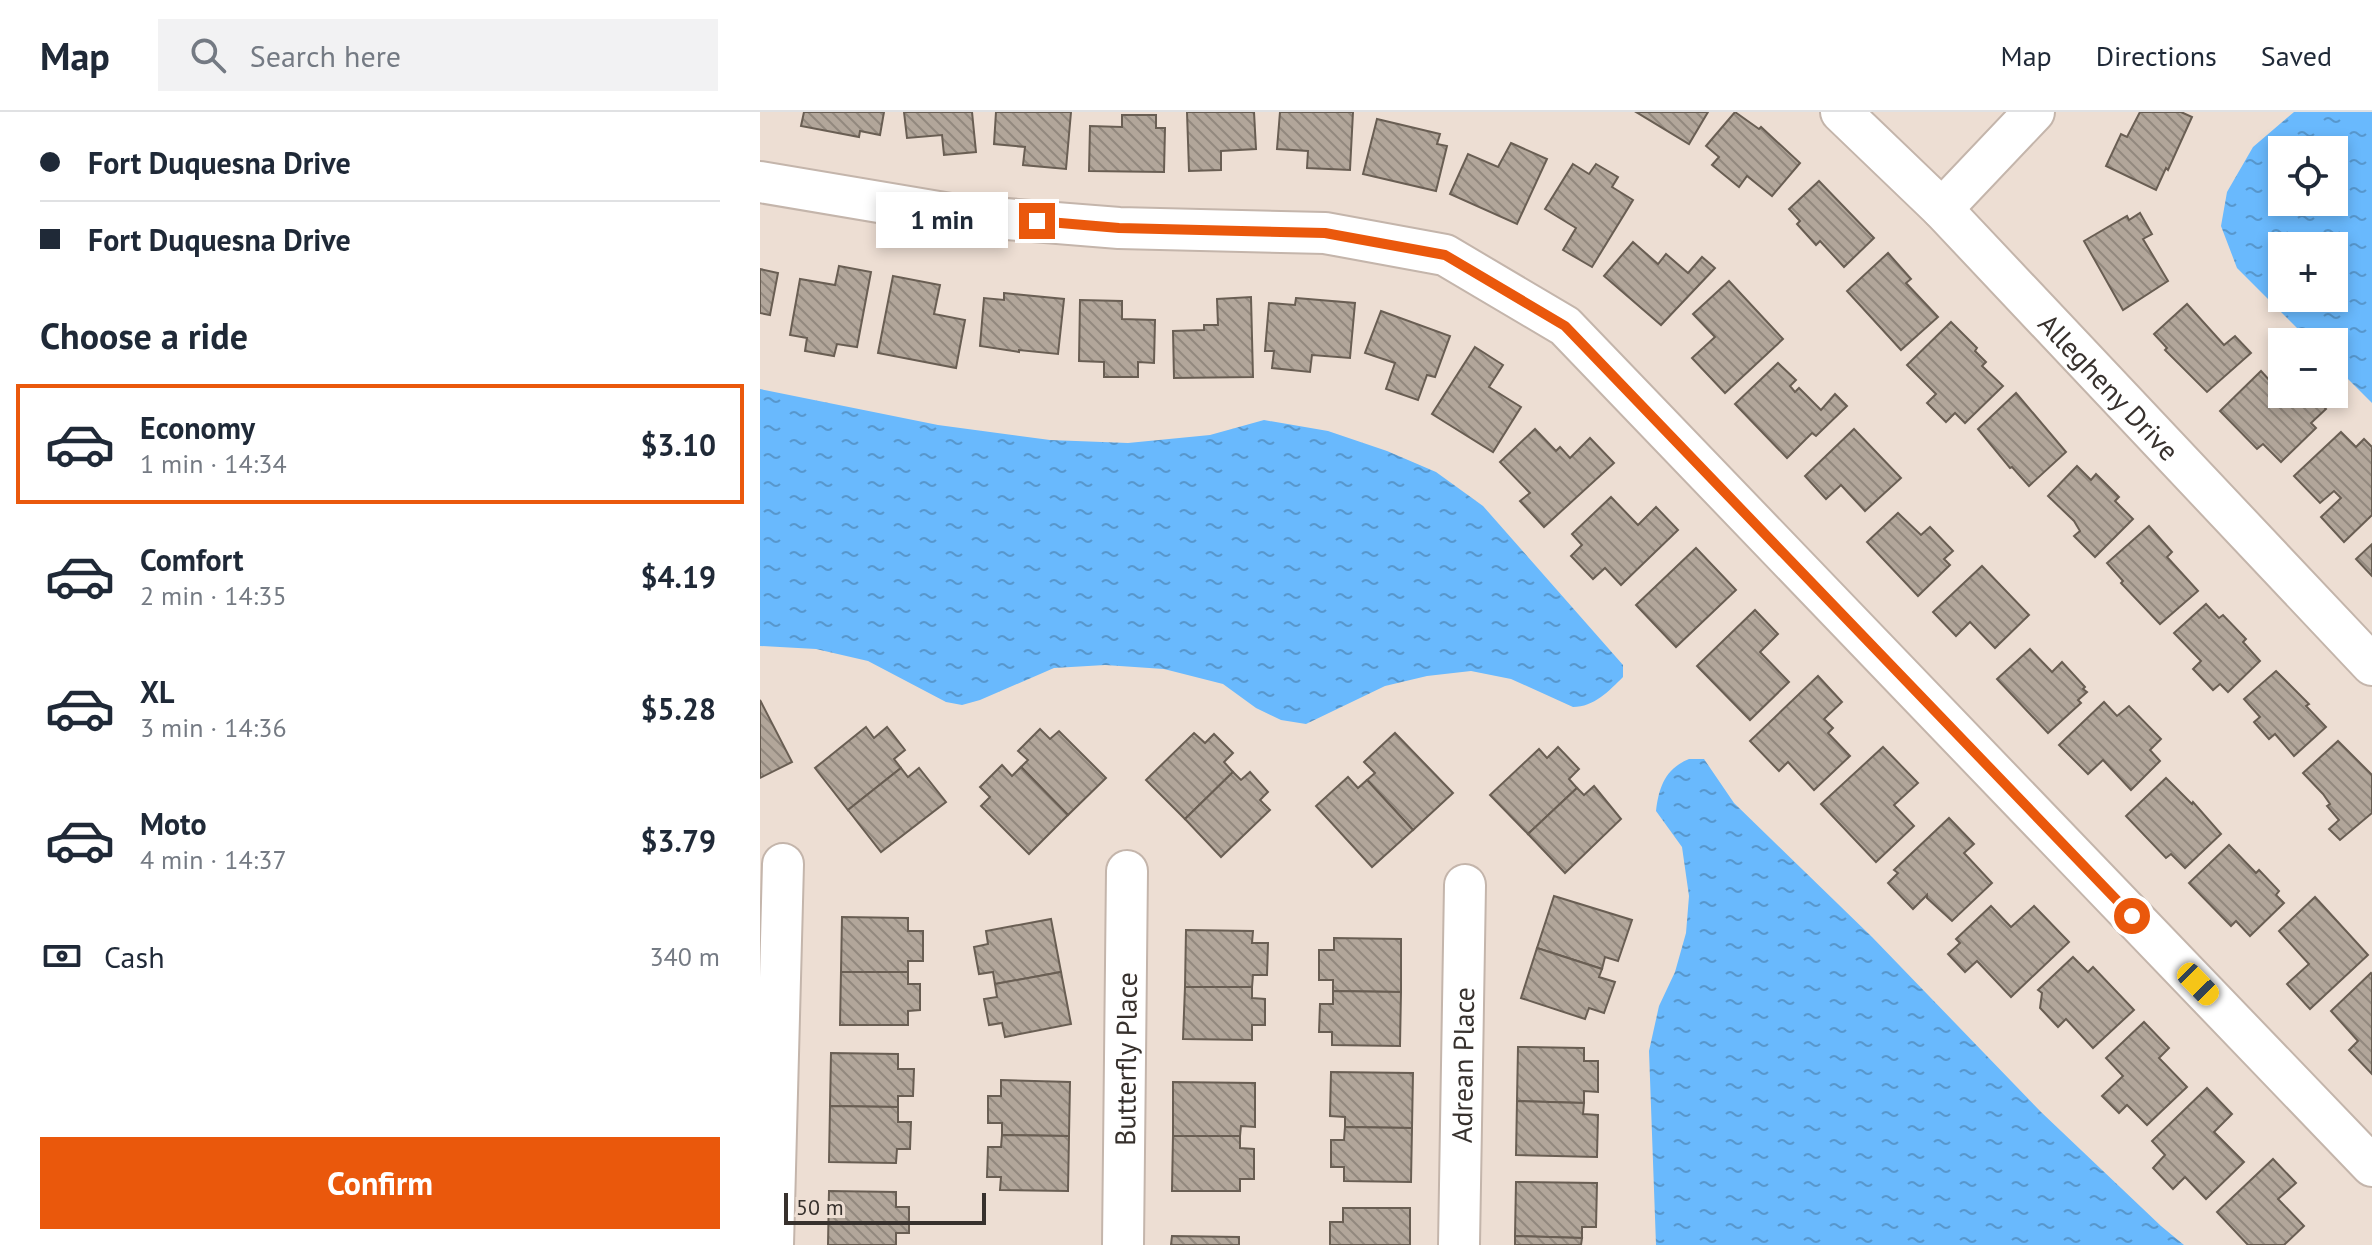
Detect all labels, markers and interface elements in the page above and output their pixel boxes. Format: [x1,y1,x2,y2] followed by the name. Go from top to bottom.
[158,19,718,91] search box
[40,31,110,80] text: Map
[186,33,230,77] icon: search
[250,36,401,75] text: Search here
[2001,37,2052,74] text: Map
[2096,37,2217,74] text: Directions
[2261,37,2332,74] text: Saved
[2268,136,2348,408] map controls
[2268,136,2348,216] button: locate
[88,143,351,182] text: Fort Duquesna Drive
[877,193,1009,249] callout: 1 min
[910,203,974,236] text: 1 min
[1019,203,1055,239] route end
[88,220,351,259] text: Fort Duquesna Drive
[2268,232,2348,312] button: +
[2031,305,2188,468] street label: Allegheny Drive
[40,312,248,359] text: Choose a ride
[2268,328,2348,408] button: −
[44,408,116,480] icon: car
[140,408,255,447] text: Economy
[641,425,716,464] text: $3.10
[140,447,287,480] text: 1 min · 14:34
[44,540,116,612] icon: car
[140,540,243,579] text: Comfort
[641,557,716,596] text: $4.19
[140,579,287,612] text: 2 min · 14:35
[44,672,116,744] icon: car
[140,672,174,711] text: XL
[641,689,716,728] text: $5.28
[140,711,287,744] text: 3 min · 14:36
[44,804,116,876] icon: car
[140,804,207,843] text: Moto
[641,821,716,860] text: $3.79
[140,843,287,876] text: 4 min · 14:37
[2114,898,2150,934] route start
[40,934,84,978] icon: cash
[104,937,165,976] text: Cash
[649,940,720,973] text: 340 m
[2173,958,2223,1010] car
[1106,972,1144,1146] street label: Butterfly Place
[1442,987,1482,1143] street label: Adrean Place
[40,1137,720,1229] button: Confirm
[784,1189,986,1225] scale bar
[796,1193,844,1221] text: 50 m

